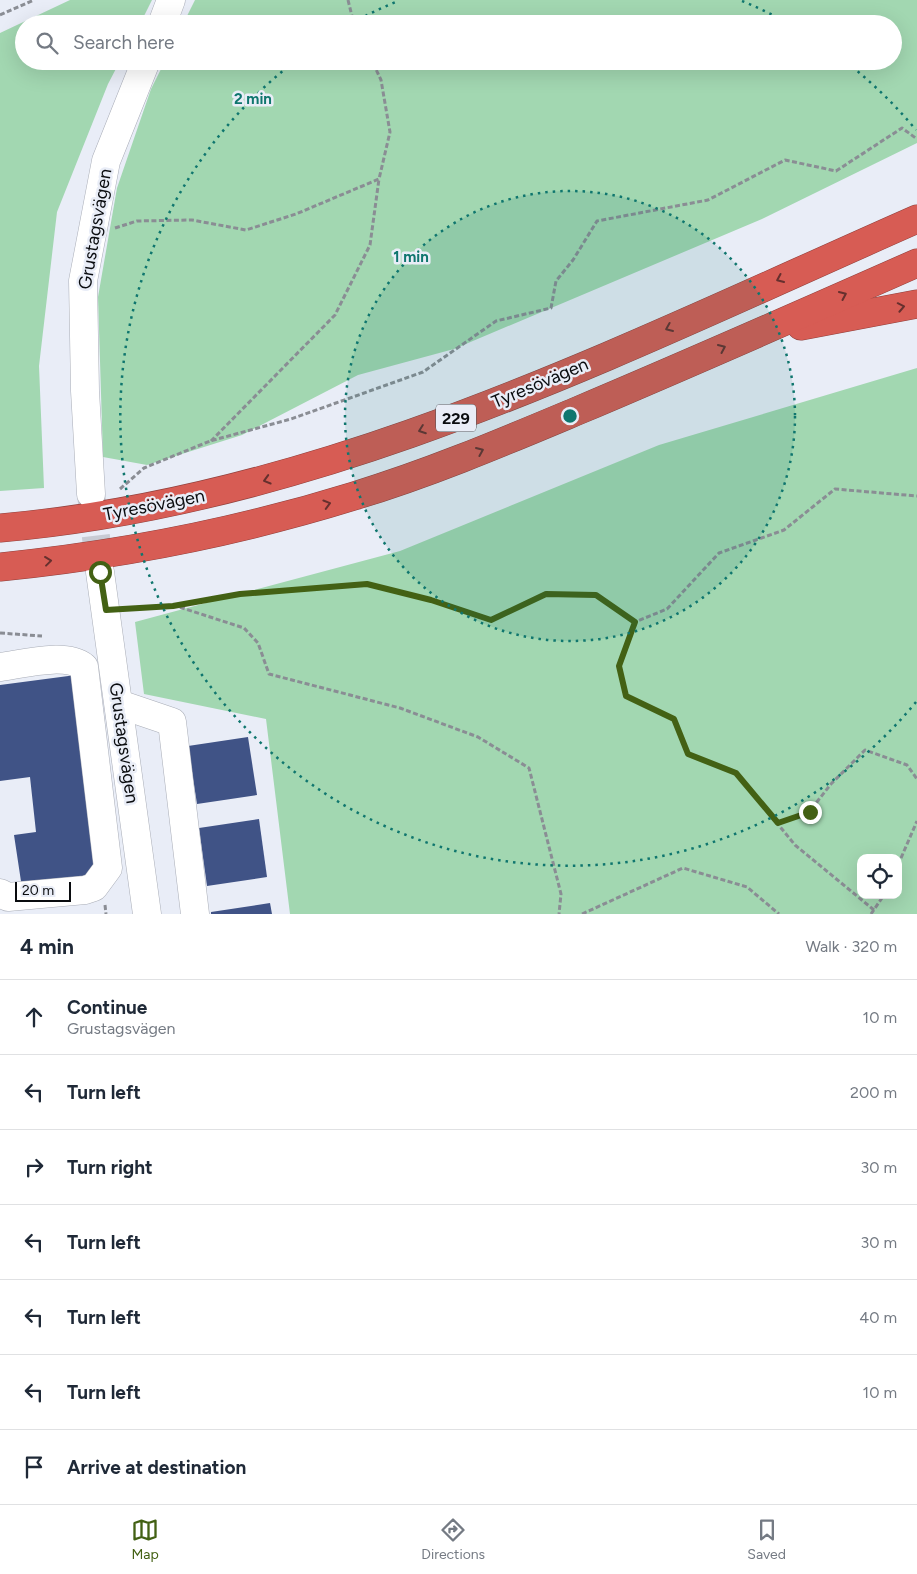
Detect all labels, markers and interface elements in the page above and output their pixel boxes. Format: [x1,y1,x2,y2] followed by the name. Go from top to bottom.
[15,15,902,70] search box
[33,29,61,57] icon: search
[73,31,175,54] text: Search here
[234,90,272,108] text: 2 min
[74,167,116,291] street label: Grustagsvägen
[393,248,429,266] text: 1 min
[776,273,785,284] one-way arrow
[838,291,847,302] one-way arrow
[897,302,906,312] one-way arrow
[665,321,674,332] one-way arrow
[717,344,726,355] one-way arrow
[488,353,592,413] street label: Tyresövägen
[436,404,476,432] road number: 229
[561,407,579,425] centre of rings
[418,424,427,434] one-way arrow
[476,447,484,457] one-way arrow
[263,474,272,485] one-way arrow
[102,484,206,526] street label: Tyresövägen
[322,499,331,510] one-way arrow
[44,557,53,567] one-way arrow
[89,561,112,584] route start
[105,681,143,805] street label: Grustagsvägen
[799,801,822,824] route end
[857,854,902,899] map controls
[857,854,902,899] button: locate
[15,879,71,902] scale bar
[22,882,54,899] text: 20 m
[20,934,74,959] text: 4 min
[805,937,897,956] text: Walk · 320 m
[67,996,147,1019] text: Continue
[20,1003,48,1031] icon: ahead
[863,1008,897,1027] text: 10 m
[67,1019,176,1038] text: Grustagsvägen
[20,1078,48,1106] icon: left
[67,1081,141,1104] text: Turn left
[850,1083,897,1102] text: 200 m
[20,1153,48,1181] icon: right
[67,1156,153,1179] text: Turn right
[860,1158,897,1177] text: 30 m
[20,1228,48,1256] icon: left
[67,1231,141,1254] text: Turn left
[860,1233,897,1252] text: 30 m
[20,1303,48,1331] icon: left
[67,1306,141,1329] text: Turn left
[859,1308,897,1327] text: 40 m
[20,1378,48,1406] icon: left
[67,1381,141,1404] text: Turn left
[863,1383,897,1402] text: 10 m
[20,1453,48,1481] icon: arrive
[67,1456,246,1479] text: Arrive at destination
[131,1516,159,1563] tab: Map
[421,1516,485,1563] tab: Directions
[747,1516,786,1563] tab: Saved

